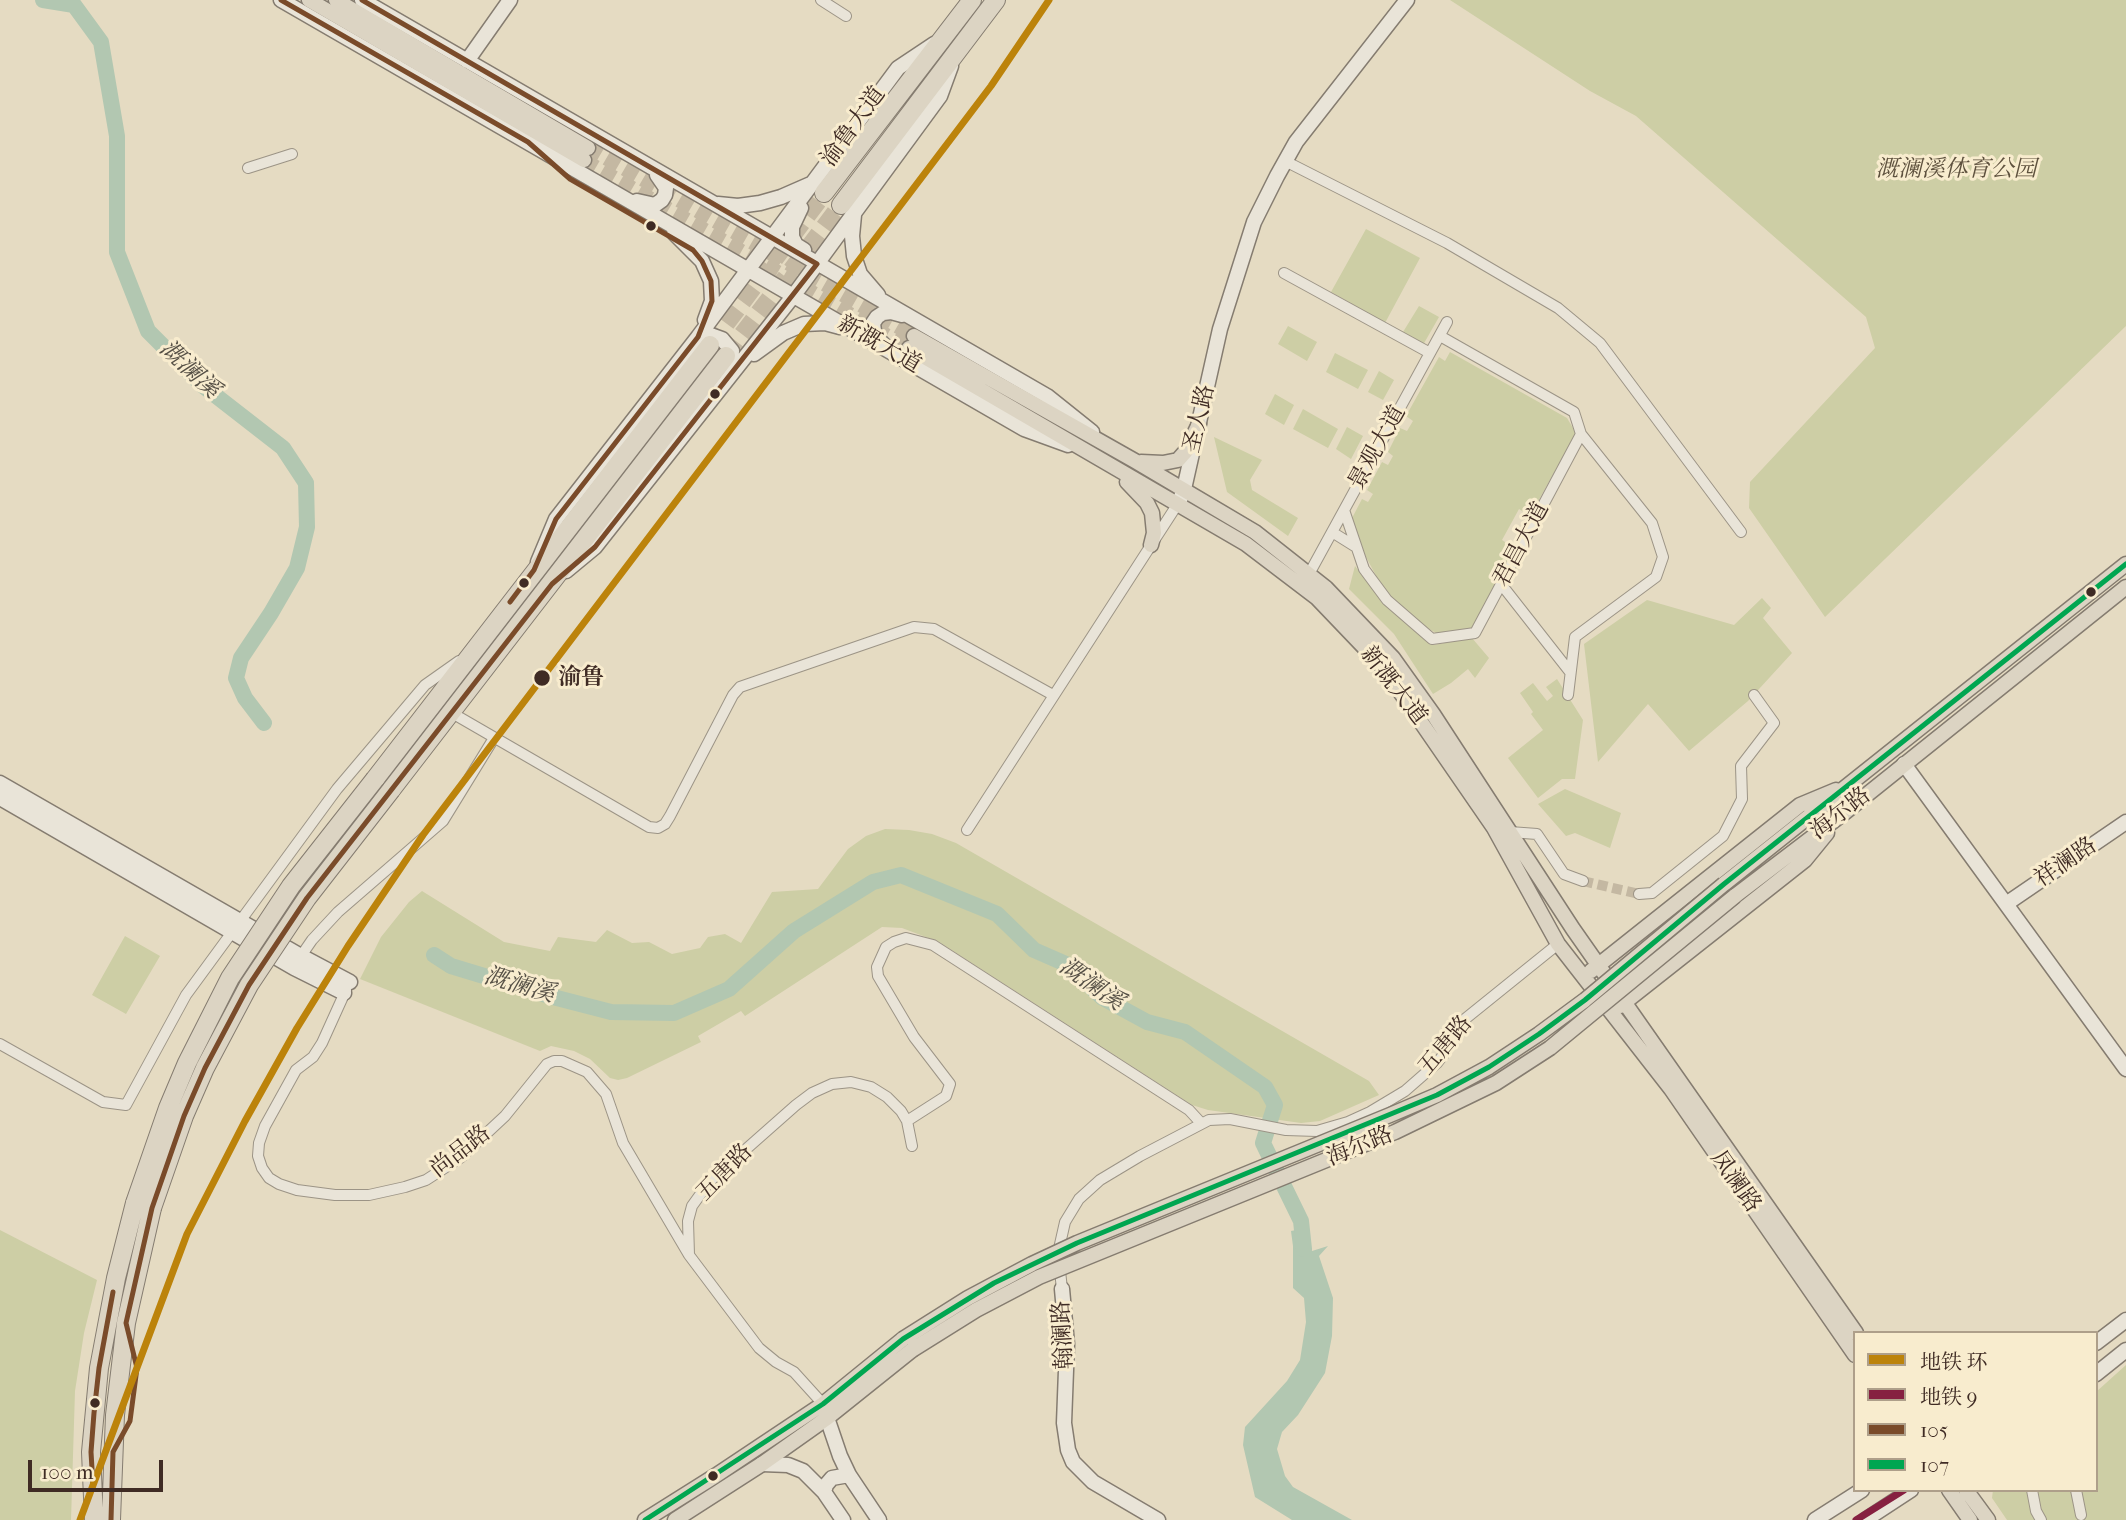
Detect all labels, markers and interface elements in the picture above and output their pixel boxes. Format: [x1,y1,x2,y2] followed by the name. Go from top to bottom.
[816,82,892,172] street label: 渝鲁大道
[1876,156,2036,184] park label: 溉澜溪体育公园
[644,219,658,233] unlabelled marker
[832,310,926,380] street label: 新溉大道
[153,335,225,405] water label: 溉澜溪
[1179,382,1221,456] street label: 圣人路
[708,387,722,401] unlabelled marker
[1344,401,1412,495] street label: 景观大道
[1488,498,1556,592] street label: 君昌大道
[517,576,531,590] unlabelled marker
[2084,585,2098,599] unlabelled marker
[1354,641,1432,731] street label: 新溉大道
[558,664,604,692] place label: 渝鲁
[532,668,552,688] marker: 渝鲁
[1805,782,1877,846] street label: 海尔路
[2030,832,2102,894] street label: 祥澜路
[1053,953,1129,1017] water label: 溉澜溪
[480,962,558,1010] water label: 溉澜溪
[1413,1011,1479,1081] street label: 五唐路
[425,1120,497,1184] street label: 尚品路
[1323,1121,1397,1173] street label: 海尔路
[691,1139,759,1207] street label: 五唐路
[1704,1146,1766,1218] street label: 凤澜路
[1048,1300,1080,1370] street label: 翰澜路
[1853,1331,2098,1492] legend
[1920,1350,1988,1374] text: 地铁 环
[1920,1385,1978,1409] text: 地铁 9
[88,1396,102,1410] unlabelled marker
[1920,1418,1948,1442] text: 105
[32,1446,166,1490] scale bar
[1920,1453,1949,1477] text: 107
[41,1460,94,1484] text: 100 m
[706,1469,720,1483] unlabelled marker

